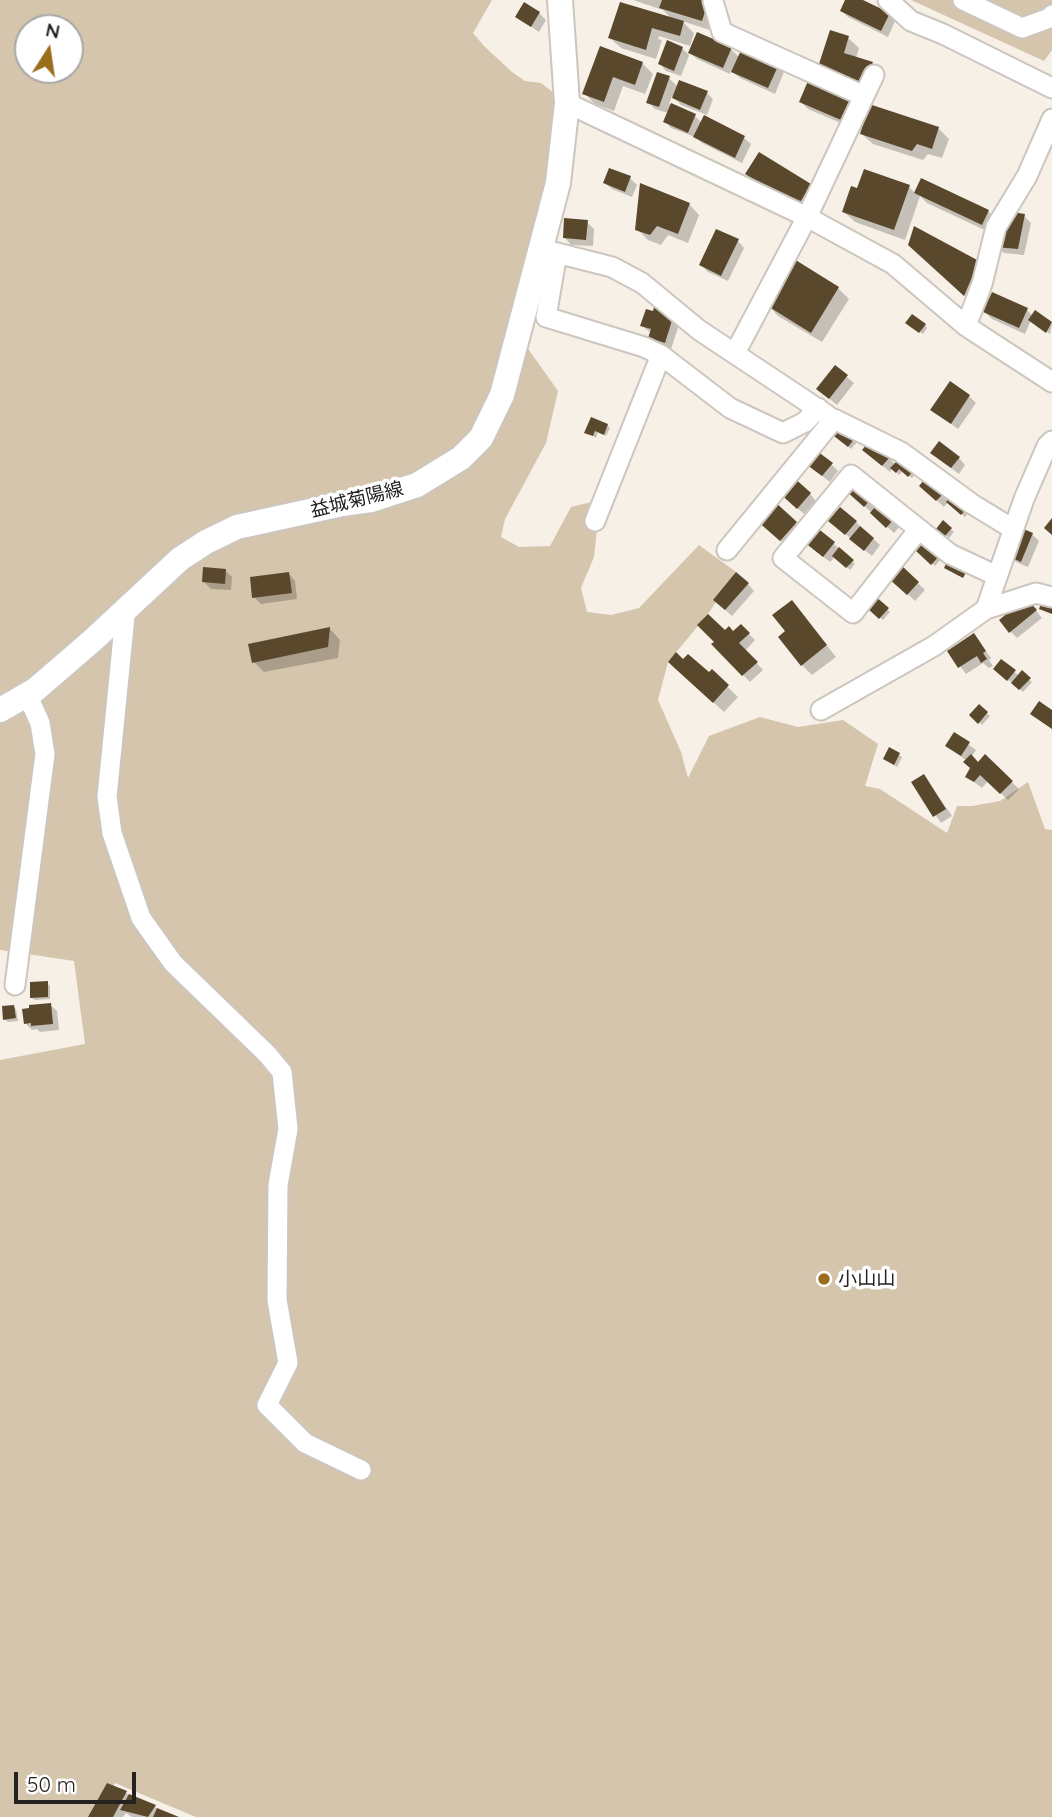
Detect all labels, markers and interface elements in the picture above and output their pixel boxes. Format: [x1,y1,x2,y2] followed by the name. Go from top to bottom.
[14,14,84,84] north arrow
[44,17,62,44] text: N
[308,477,406,523] street label: 益城菊陽線
[838,1268,895,1290] place label: 小山山
[816,1271,832,1287] marker: 小山山
[18,1758,140,1802] scale bar
[27,1771,76,1797] text: 50 m

